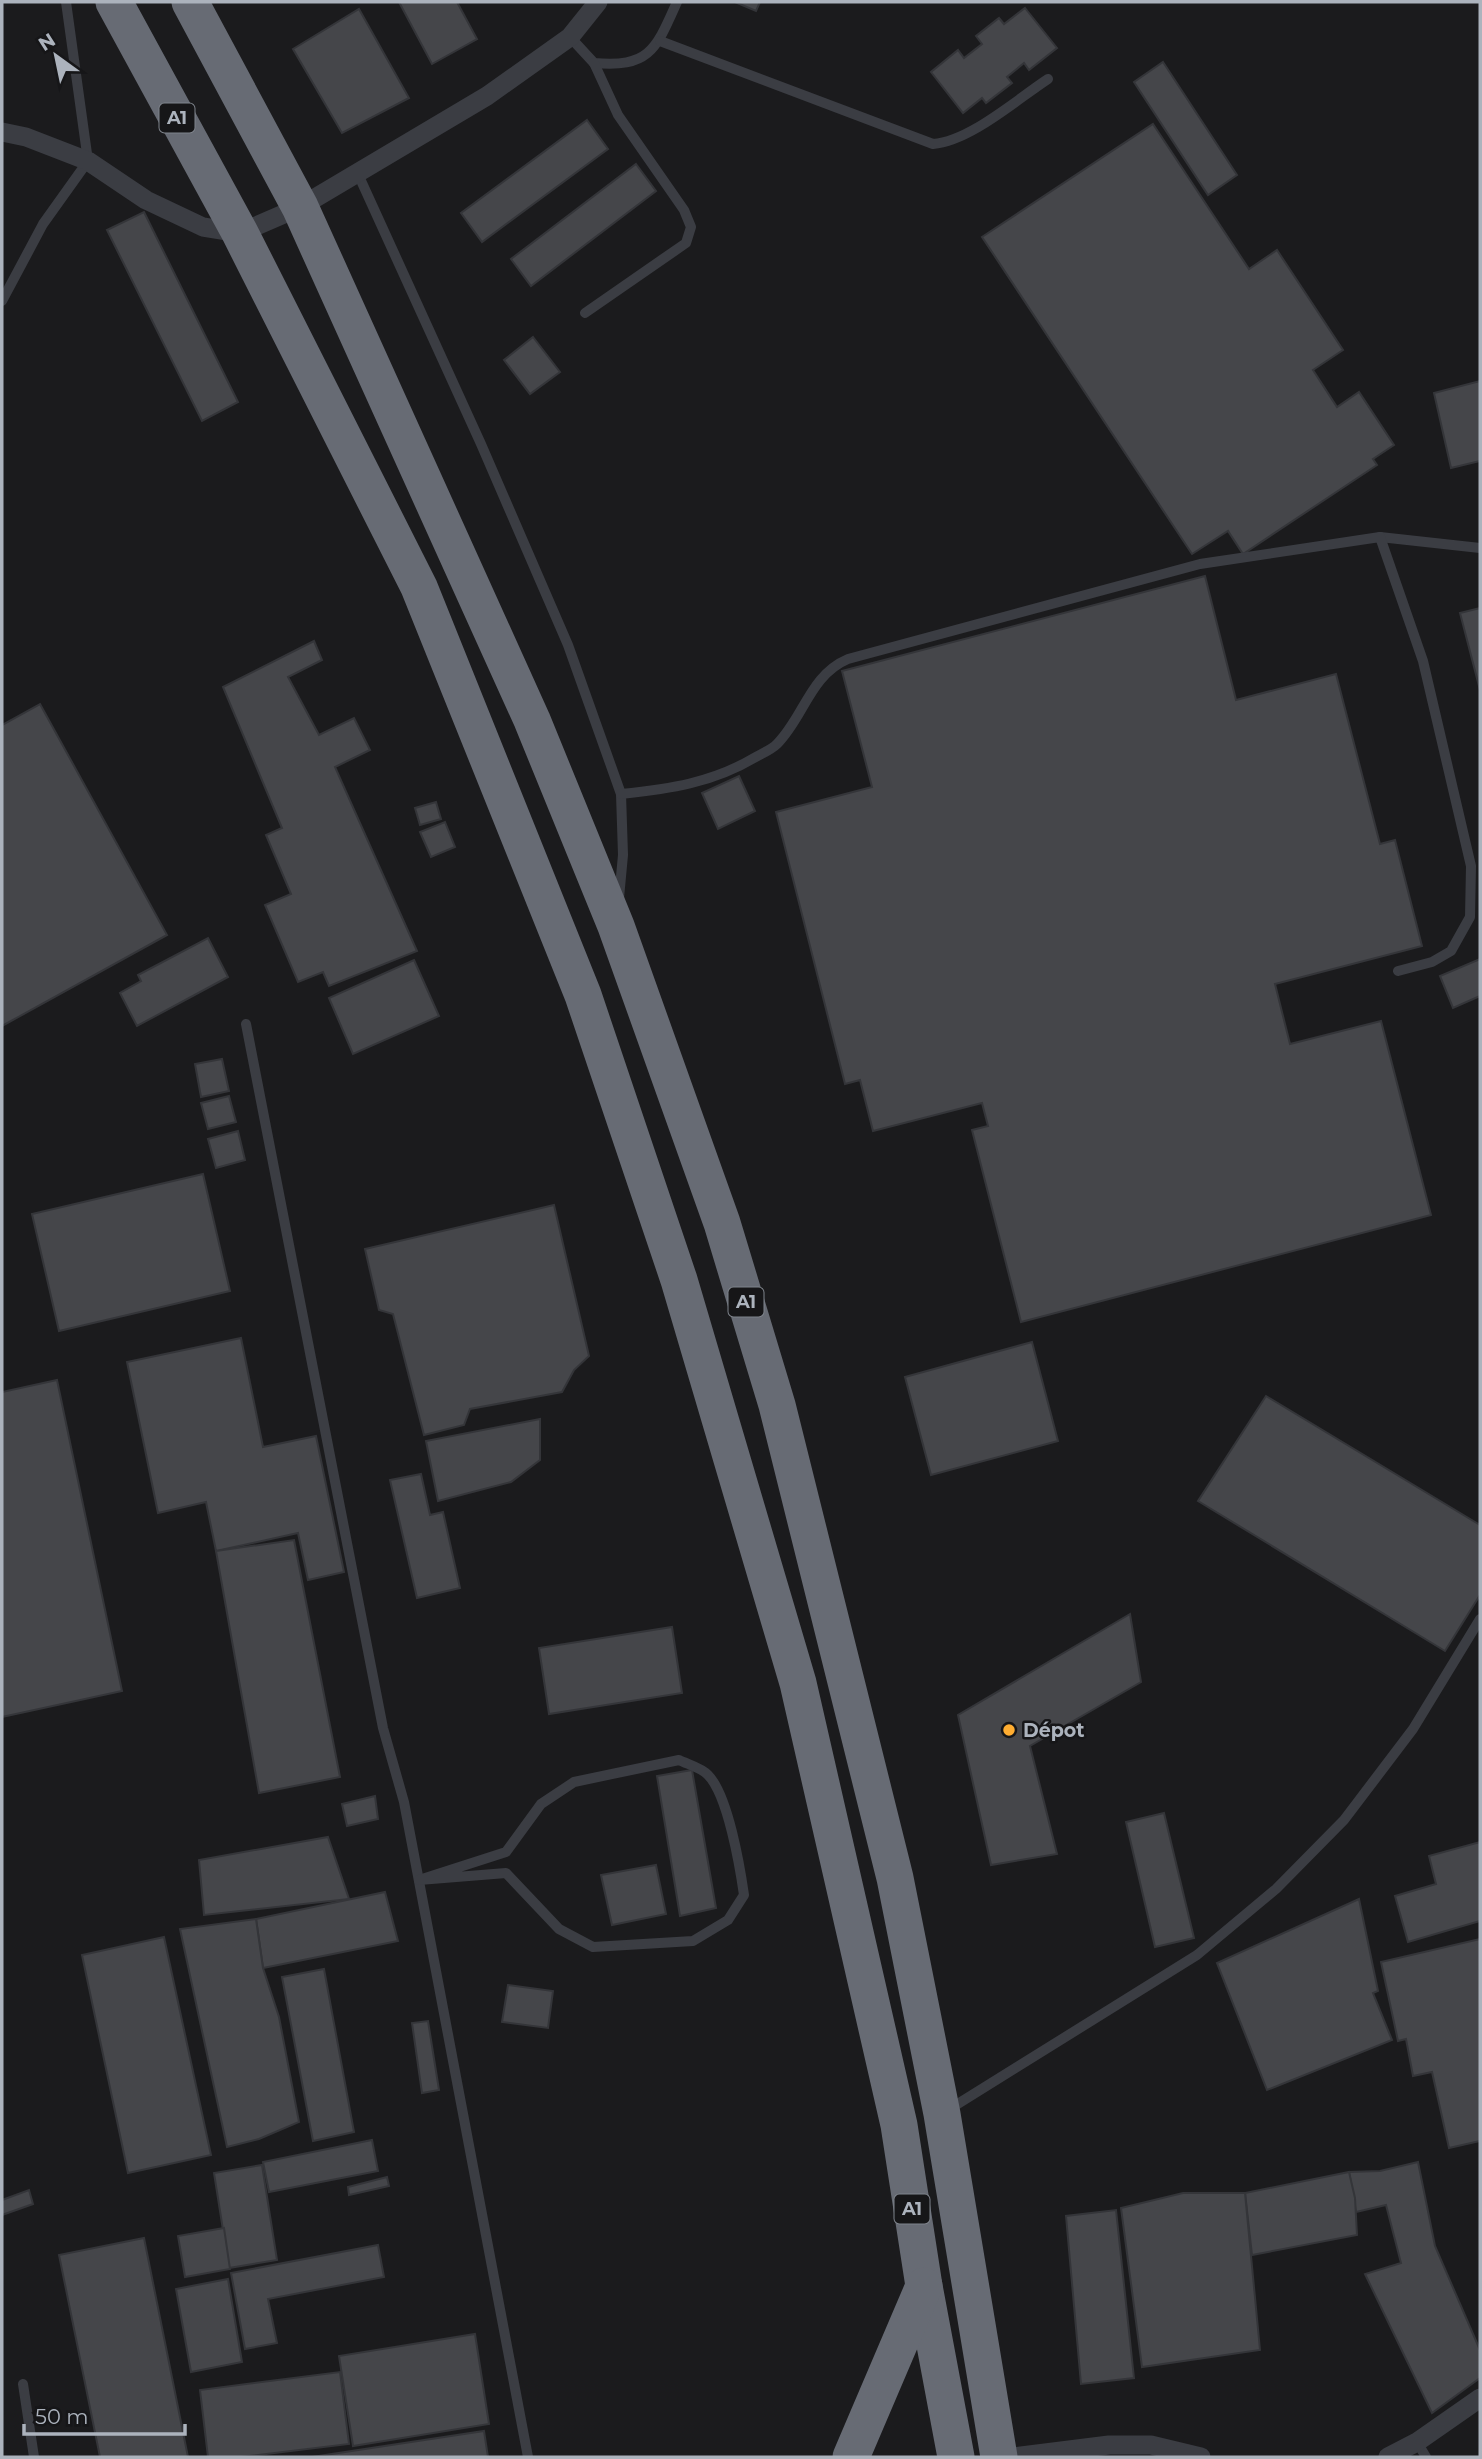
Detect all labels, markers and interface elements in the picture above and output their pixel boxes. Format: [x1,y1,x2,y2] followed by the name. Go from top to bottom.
[21,21,91,91] north arrow
[34,28,60,56] text: N
[160,104,194,132] road number: A1
[728,1288,764,1316] road number: A1
[1023,1719,1085,1742] place label: Dépot
[1001,1722,1017,1738] marker: Dépot
[894,2194,930,2224] road number: A1
[24,2392,186,2436] scale bar
[35,2404,89,2429] text: 50 m

